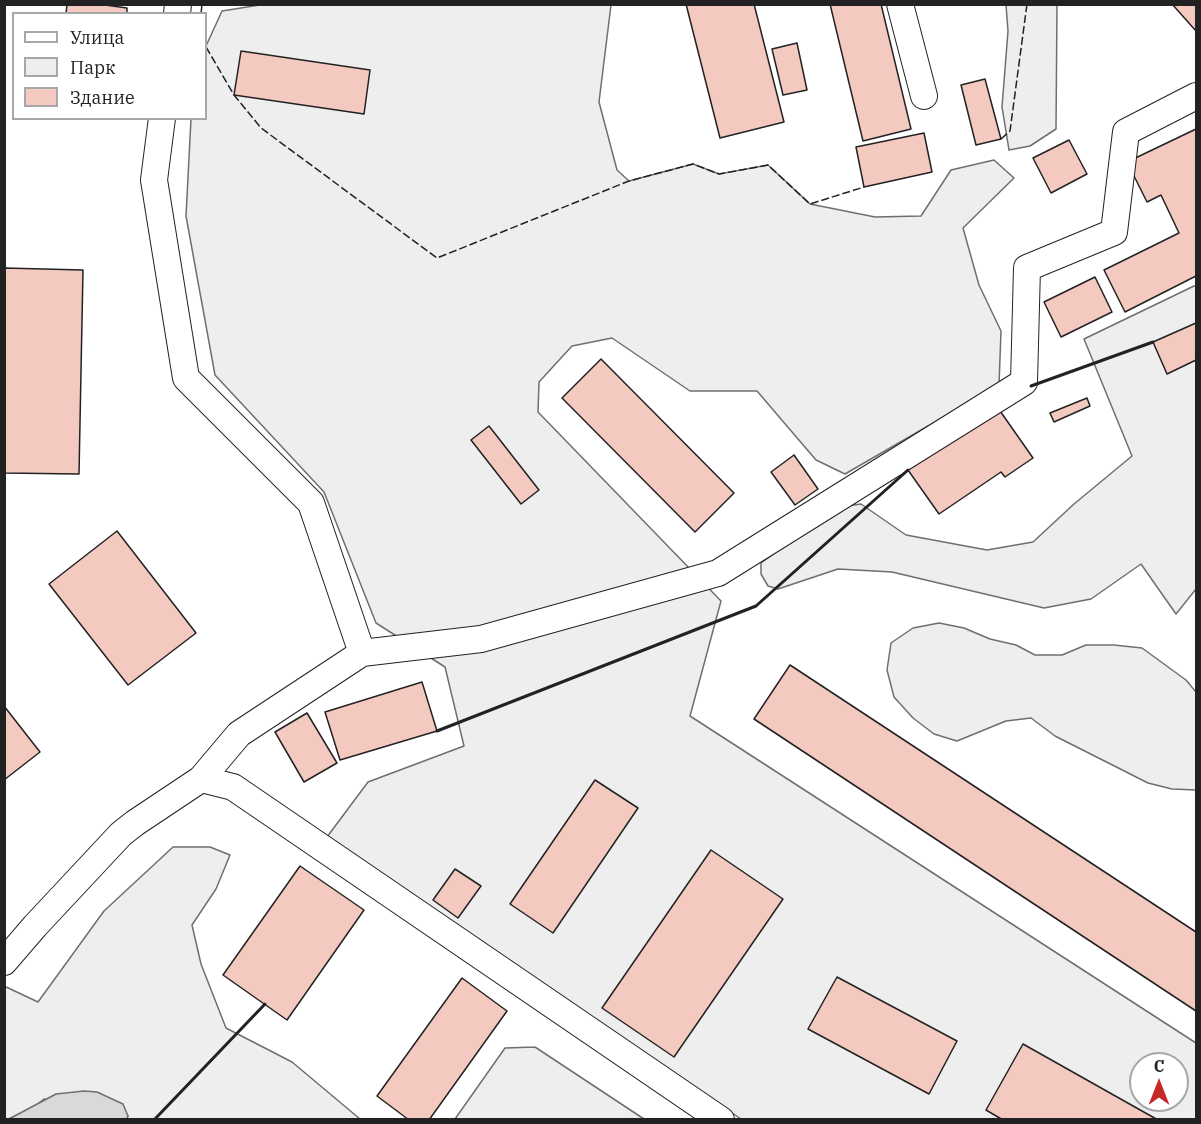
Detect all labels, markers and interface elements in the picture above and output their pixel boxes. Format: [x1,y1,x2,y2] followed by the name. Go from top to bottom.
[12,12,207,120] legend
[70,26,124,49] text: Улица
[70,56,116,79] text: Парк
[70,86,135,109] text: Здание
[1129,1052,1189,1112] north arrow
[1154,1056,1164,1076] text: С

